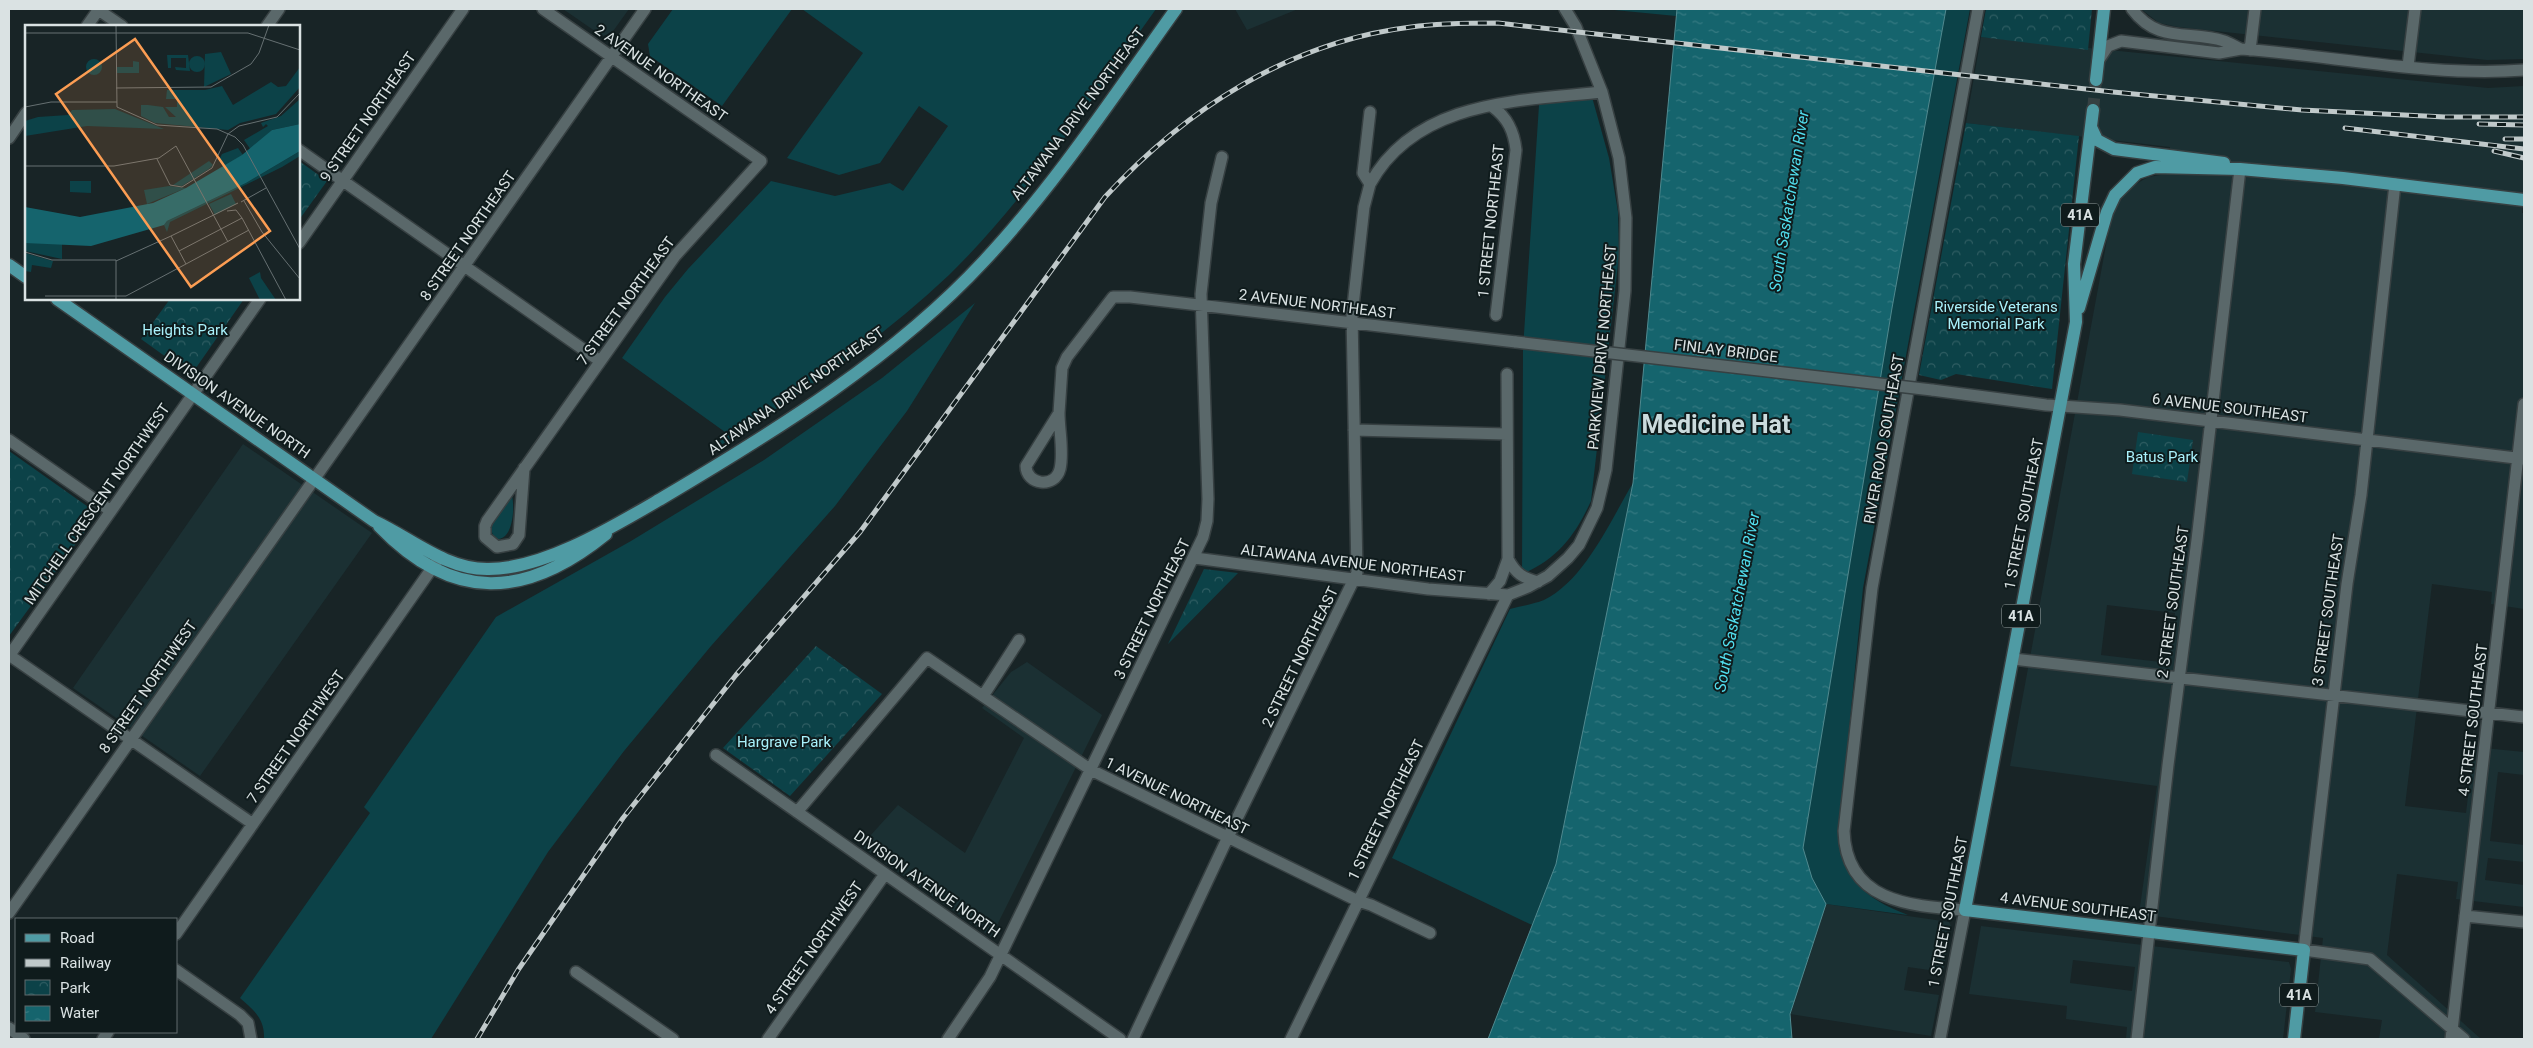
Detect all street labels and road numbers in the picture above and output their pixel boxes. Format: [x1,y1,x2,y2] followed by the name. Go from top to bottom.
[591,20,731,126] street label: 2 AVENUE NORTHEAST
[1007,24,1149,204] street label: ALTAWANA DRIVE NORTHEAST
[316,49,420,185] street label: 9 STREET NORTHEAST
[1474,143,1508,299] street label: 1 STREET NORTHEAST
[416,168,520,304] street label: 8 STREET NORTHEAST
[2061,204,2099,226] road number: 41A
[573,233,679,369] street label: 7 STREET NORTHEAST
[1584,243,1620,451] street label: PARKVIEW DRIVE NORTHEAST
[1238,285,1396,323] street label: 2 AVENUE NORTHEAST
[704,323,888,459] street label: ALTAWANA DRIVE NORTHEAST
[1673,336,1779,366] street label: FINLAY BRIDGE
[160,348,314,462] street label: DIVISION AVENUE NORTH
[1860,353,1908,525] street label: RIVER ROAD SOUTHEAST
[2151,390,2309,426] street label: 6 AVENUE SOUTHEAST
[20,400,174,608] street label: MITCHELL CRESCENT NORTHWEST
[2001,437,2047,591] street label: 1 STREET SOUTHEAST
[2153,525,2193,679] street label: 2 STREET SOUTHEAST
[2308,533,2348,687] street label: 3 STREET SOUTHEAST
[1110,536,1194,682] street label: 3 STREET NORTHEAST
[1240,540,1466,586] street label: ALTAWANA AVENUE NORTHEAST
[1258,584,1342,730] street label: 2 STREET NORTHEAST
[2002,604,2040,628] road number: 41A
[95,617,201,757] street label: 8 STREET NORTHWEST
[2455,643,2491,797] street label: 4 STREET SOUTHEAST
[243,667,349,807] street label: 7 STREET NORTHWEST
[1344,737,1428,883] street label: 1 STREET NORTHEAST
[1102,753,1252,839] street label: 1 AVENUE NORTHEAST
[850,827,1004,941] street label: DIVISION AVENUE NORTH
[1925,835,1971,989] street label: 1 STREET SOUTHEAST
[761,878,867,1018] street label: 4 STREET NORTHWEST
[1999,889,2157,925] street label: 4 AVENUE SOUTHEAST
[2280,984,2318,1006] road number: 41A

